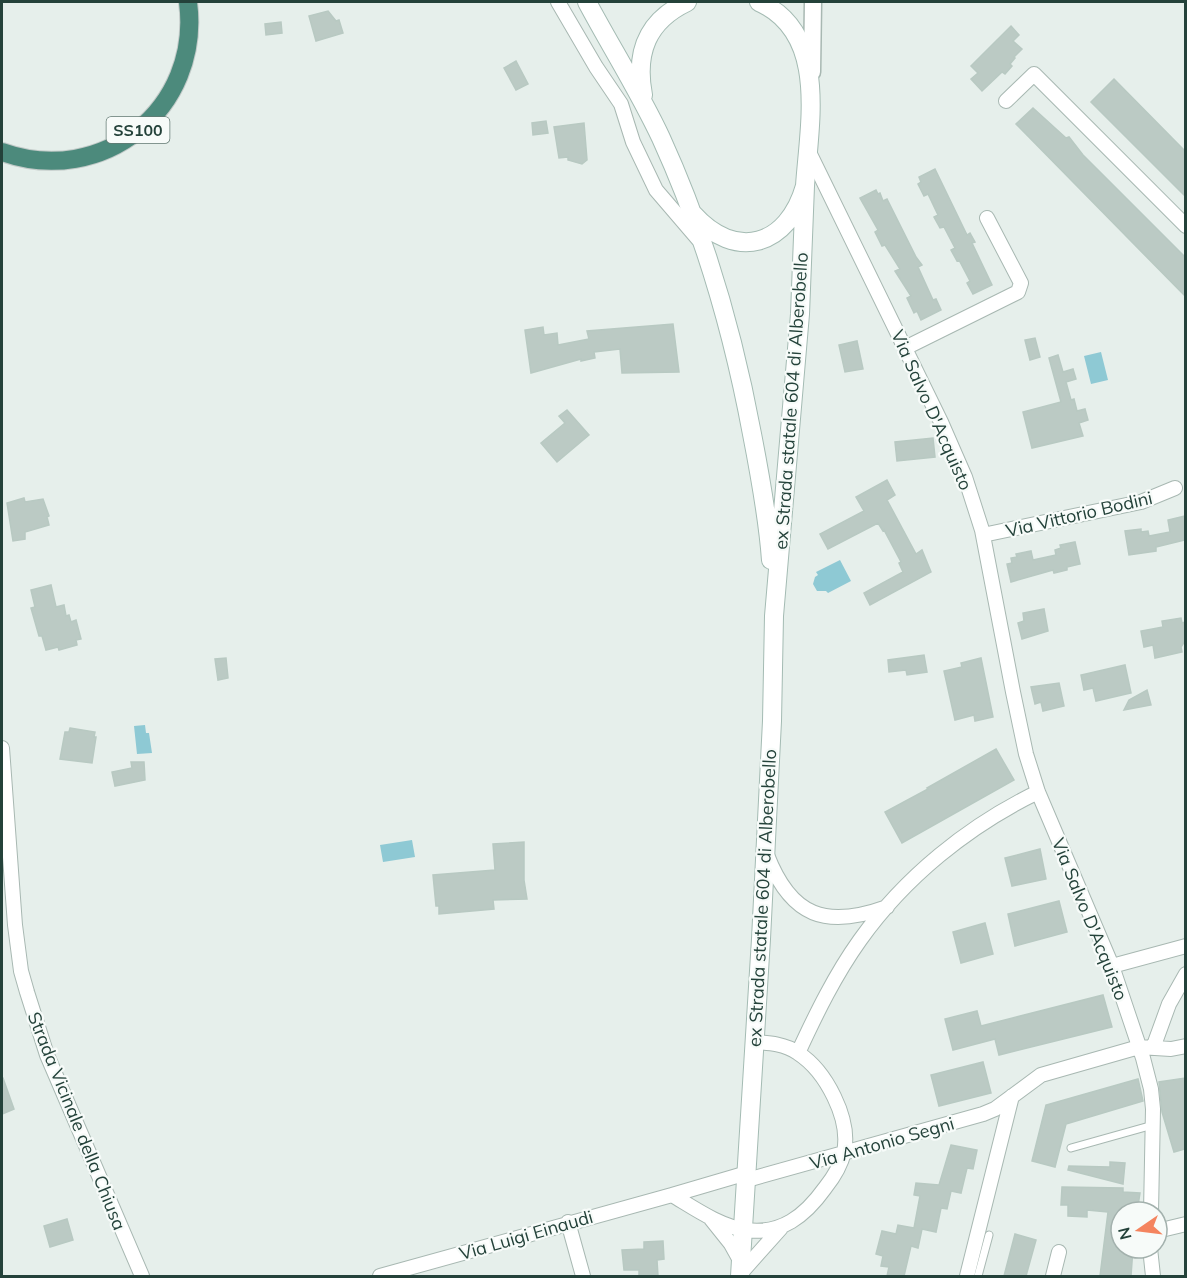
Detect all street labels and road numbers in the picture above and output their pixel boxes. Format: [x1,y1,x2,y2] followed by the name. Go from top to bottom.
[106,117,170,143] road number: SS100
[769,252,813,550] street label: ex Strada statale 604 di Alberobello
[886,326,978,494] street label: Via Salvo D'Acquisto
[1003,486,1155,542] street label: Via Vittorio Bodini
[743,749,781,1047] street label: ex Strada statale 604 di Alberobello
[1047,834,1133,1004] street label: Via Salvo D'Acquisto
[23,1009,131,1233] street label: Strada Vicinale della Chiusa
[807,1111,957,1175] street label: Via Antonio Segni
[456,1205,596,1265] street label: Via Luigi Einaudi

